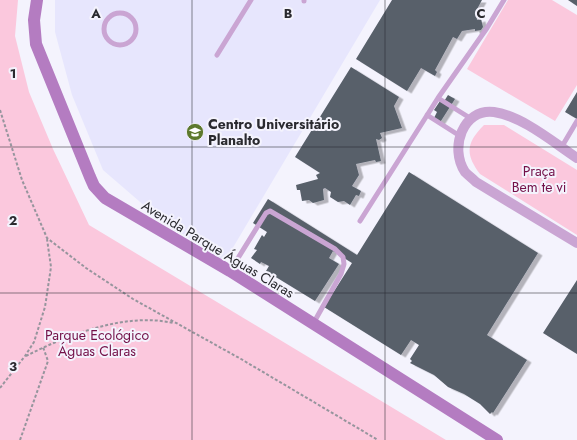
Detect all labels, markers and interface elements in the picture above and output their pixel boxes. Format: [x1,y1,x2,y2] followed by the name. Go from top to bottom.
[90,4,101,23] text: A
[284,4,293,23] text: B
[476,4,486,23] text: C
[10,64,16,83] text: 1
[208,114,339,150] place label: Centro Universitário Planalto
[185,122,205,142] school or university icon: Centro Universitário Planalto
[512,161,566,197] park label: Praça Bem te vi
[138,195,298,303] street label: Avenida Parque Águas Claras
[9,211,17,230] text: 2
[45,325,149,361] park label: Parque Ecológico Águas Claras
[9,357,17,376] text: 3

